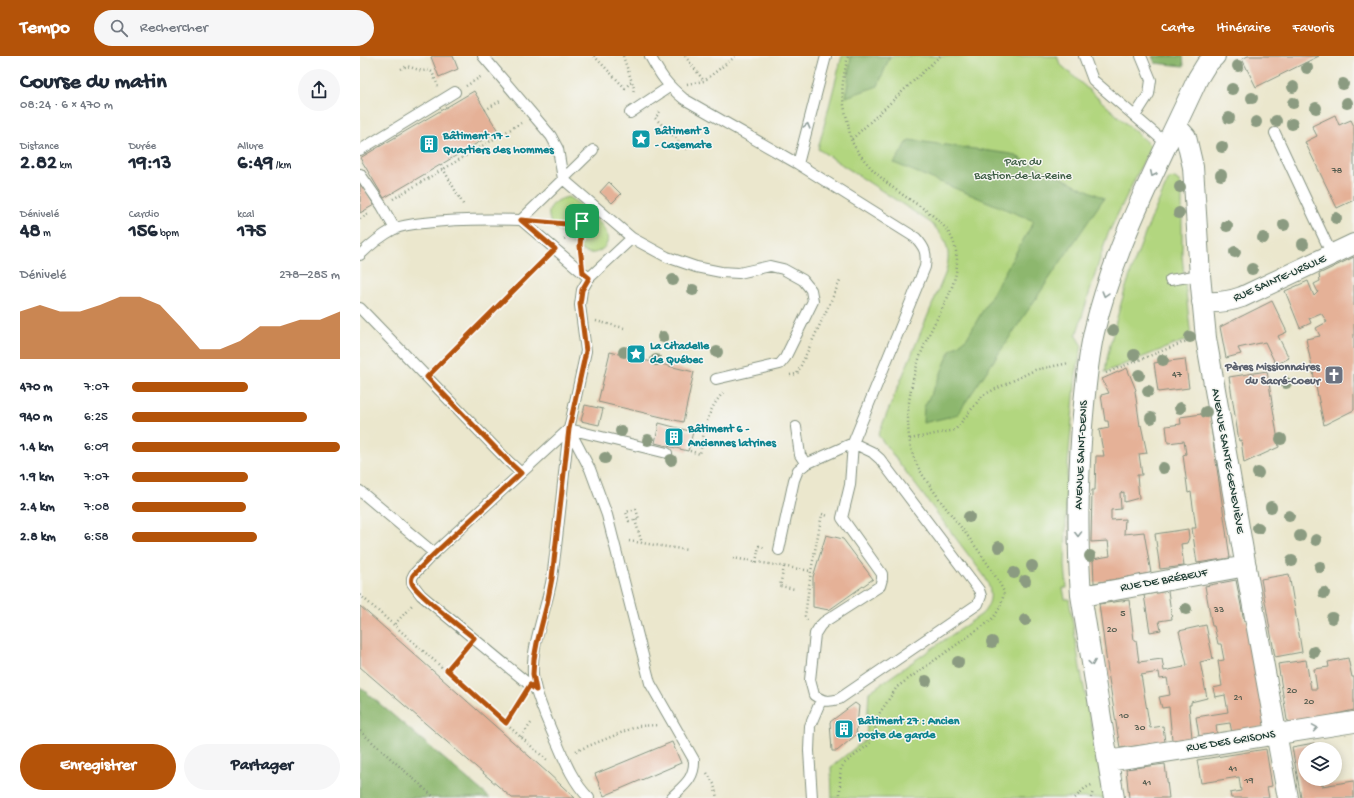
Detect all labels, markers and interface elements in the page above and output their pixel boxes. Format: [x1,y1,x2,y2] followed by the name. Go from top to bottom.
[94,10,374,46] search box
[20,17,70,40] text: Tempo
[108,17,130,39] icon: search
[140,19,208,37] text: Rechercher
[1161,20,1195,37] text: Carte
[1217,20,1270,37] text: Itinéraire
[1292,20,1334,37] text: Favoris
[298,69,340,111] button: share
[20,70,167,96] text: Course du matin
[20,98,113,113] text: 08:24 · 6 × 470 m
[803,123,811,130] one-way arrow
[654,125,712,153] place label: Bâtiment 3 - Casemate
[630,128,652,150] place icon: Bâtiment 3 - Casemate
[442,130,554,158] place label: Bâtiment 17 - Quartiers des hommes
[418,133,440,155] building icon: Bâtiment 17 - Quartiers des hommes
[20,141,59,153] text: Distance
[129,141,156,153] text: Durée
[237,141,263,153] text: Allure
[20,153,57,176] text: 2.82
[129,153,172,176] text: 19:13
[237,153,273,176] text: 6:49
[973,156,1073,184] park label: Parc du Bastion-de-la-Reine
[57,160,72,172] text: km
[273,160,291,172] text: /km
[1331,165,1343,177] house number: 78
[1150,169,1158,177] one-way arrow
[565,204,599,238] pin
[20,209,59,221] text: Dénivelé
[129,209,159,221] text: Cardio
[237,209,255,221] text: kcal
[571,210,593,232] icon: arrive
[20,221,40,244] text: 48
[129,221,157,244] text: 156
[237,221,266,244] text: 175
[40,228,51,240] text: m
[157,228,179,240] text: bpm
[1231,252,1329,306] street label: RUE SAINTE-URSULE
[20,268,66,283] text: Dénivelé
[279,268,340,283] text: 278–285 m
[1101,291,1110,298] one-way arrow
[650,340,710,368] place label: La Citadelle de Québec
[625,343,647,365] place icon: La Citadelle de Québec
[1224,361,1322,389] place label: Pères Missionnaires du Sacré-Coeur
[1323,364,1345,386] church icon: Pères Missionnaires du Sacré-Coeur
[1172,369,1183,381] house number: 47
[20,380,53,395] text: 470 m
[84,380,109,395] text: 7:07
[1207,387,1247,535] street label: AVENUE SAINTE-GENEVIÈVE
[1072,399,1092,510] street label: AVENUE SAINT-DENIS
[20,410,52,425] text: 940 m
[84,410,108,425] text: 6:25
[687,423,776,451] place label: Bâtiment 6 - Anciennes latrines
[663,426,685,448] building icon: Bâtiment 6 - Anciennes latrines
[20,440,54,455] text: 1.4 km
[84,440,109,455] text: 6:09
[20,470,54,485] text: 1.9 km
[84,470,109,485] text: 7:07
[20,500,55,515] text: 2.4 km
[84,500,109,515] text: 7:08
[20,530,56,545] text: 2.8 km
[84,530,109,545] text: 6:58
[1074,531,1083,537] one-way arrow
[1119,566,1210,596] street label: RUE DE BRÉBEUF
[1213,604,1224,616] house number: 33
[1120,608,1126,620] house number: 5
[1107,624,1118,636] house number: 20
[1087,660,1096,666] one-way arrow
[1287,685,1298,697] house number: 20
[1234,692,1242,704] house number: 21
[1304,696,1315,708] house number: 20
[1118,710,1129,722] house number: 10
[857,715,960,743] place label: Bâtiment 27 : Ancien poste de garde
[833,718,855,740] building icon: Bâtiment 27 : Ancien poste de garde
[1134,722,1146,734] house number: 30
[1312,724,1318,733] one-way arrow
[1185,728,1277,756] street label: RUE DES GRISONS
[1298,742,1342,786] map controls
[1298,742,1342,786] button: layers
[20,744,176,790] button: Enregistrer
[184,744,340,790] button: Partager
[1229,763,1237,775] house number: 41
[1243,775,1254,787] house number: 19
[1143,777,1151,789] house number: 41

